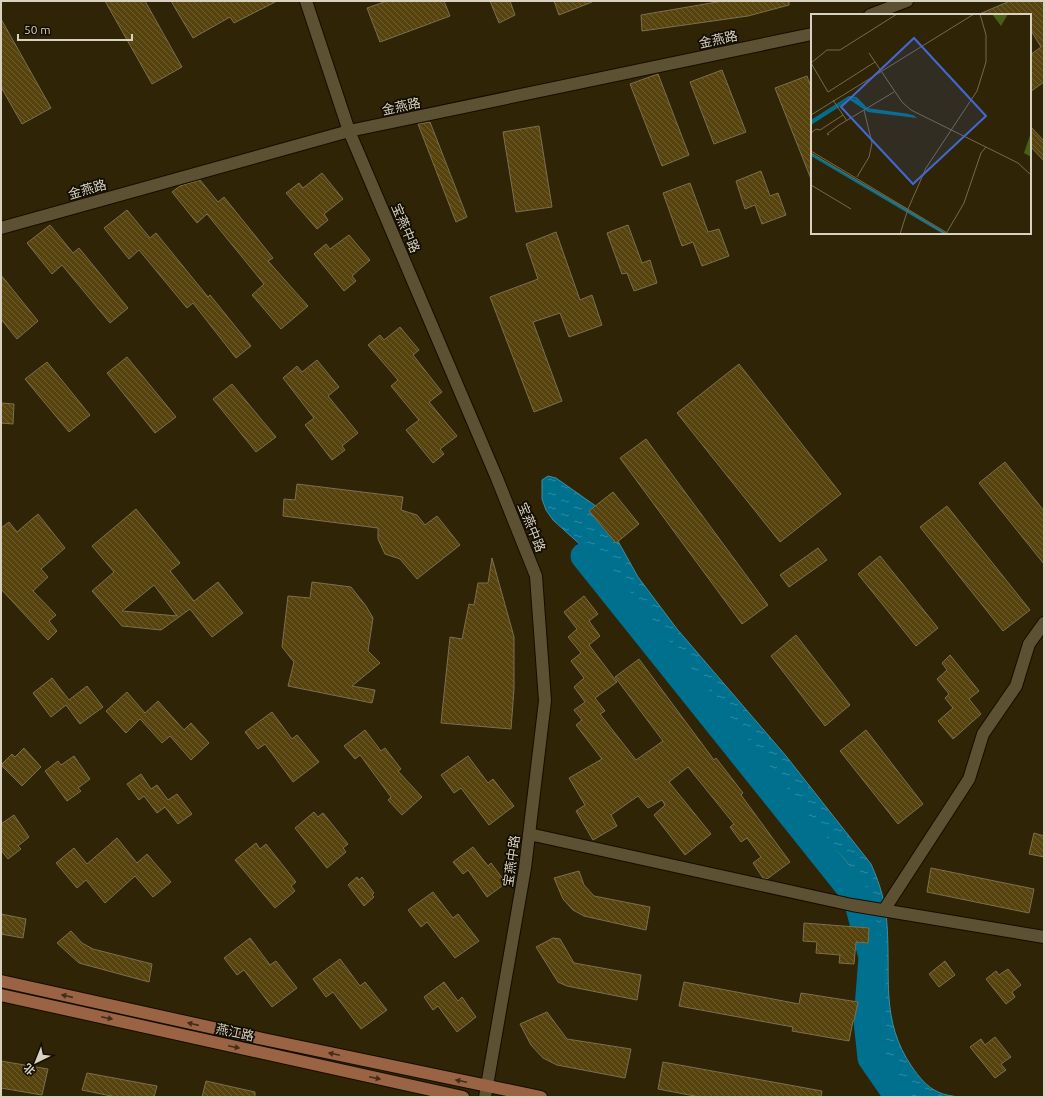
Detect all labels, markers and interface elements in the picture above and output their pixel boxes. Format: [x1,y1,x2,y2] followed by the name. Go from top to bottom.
[811,14,1031,234] inset map
[18,16,132,42] scale bar
[24,23,51,36] text: 50 m
[697,28,739,50] street label: 金燕路
[380,95,422,117] street label: 金燕路
[66,177,108,201] street label: 金燕路
[389,201,423,255] street label: 宝燕中路
[516,500,548,554] street label: 宝燕中路
[500,834,522,888] street label: 宝燕中路
[60,992,73,998] one-way arrow
[101,1016,114,1022] one-way arrow
[187,1020,200,1026] one-way arrow
[214,1021,256,1043] street label: 燕江路
[16,1042,56,1082] north arrow
[228,1044,241,1050] one-way arrow
[328,1051,340,1057] one-way arrow
[21,1061,37,1077] text: 北
[369,1075,381,1081] one-way arrow
[455,1077,468,1083] one-way arrow

